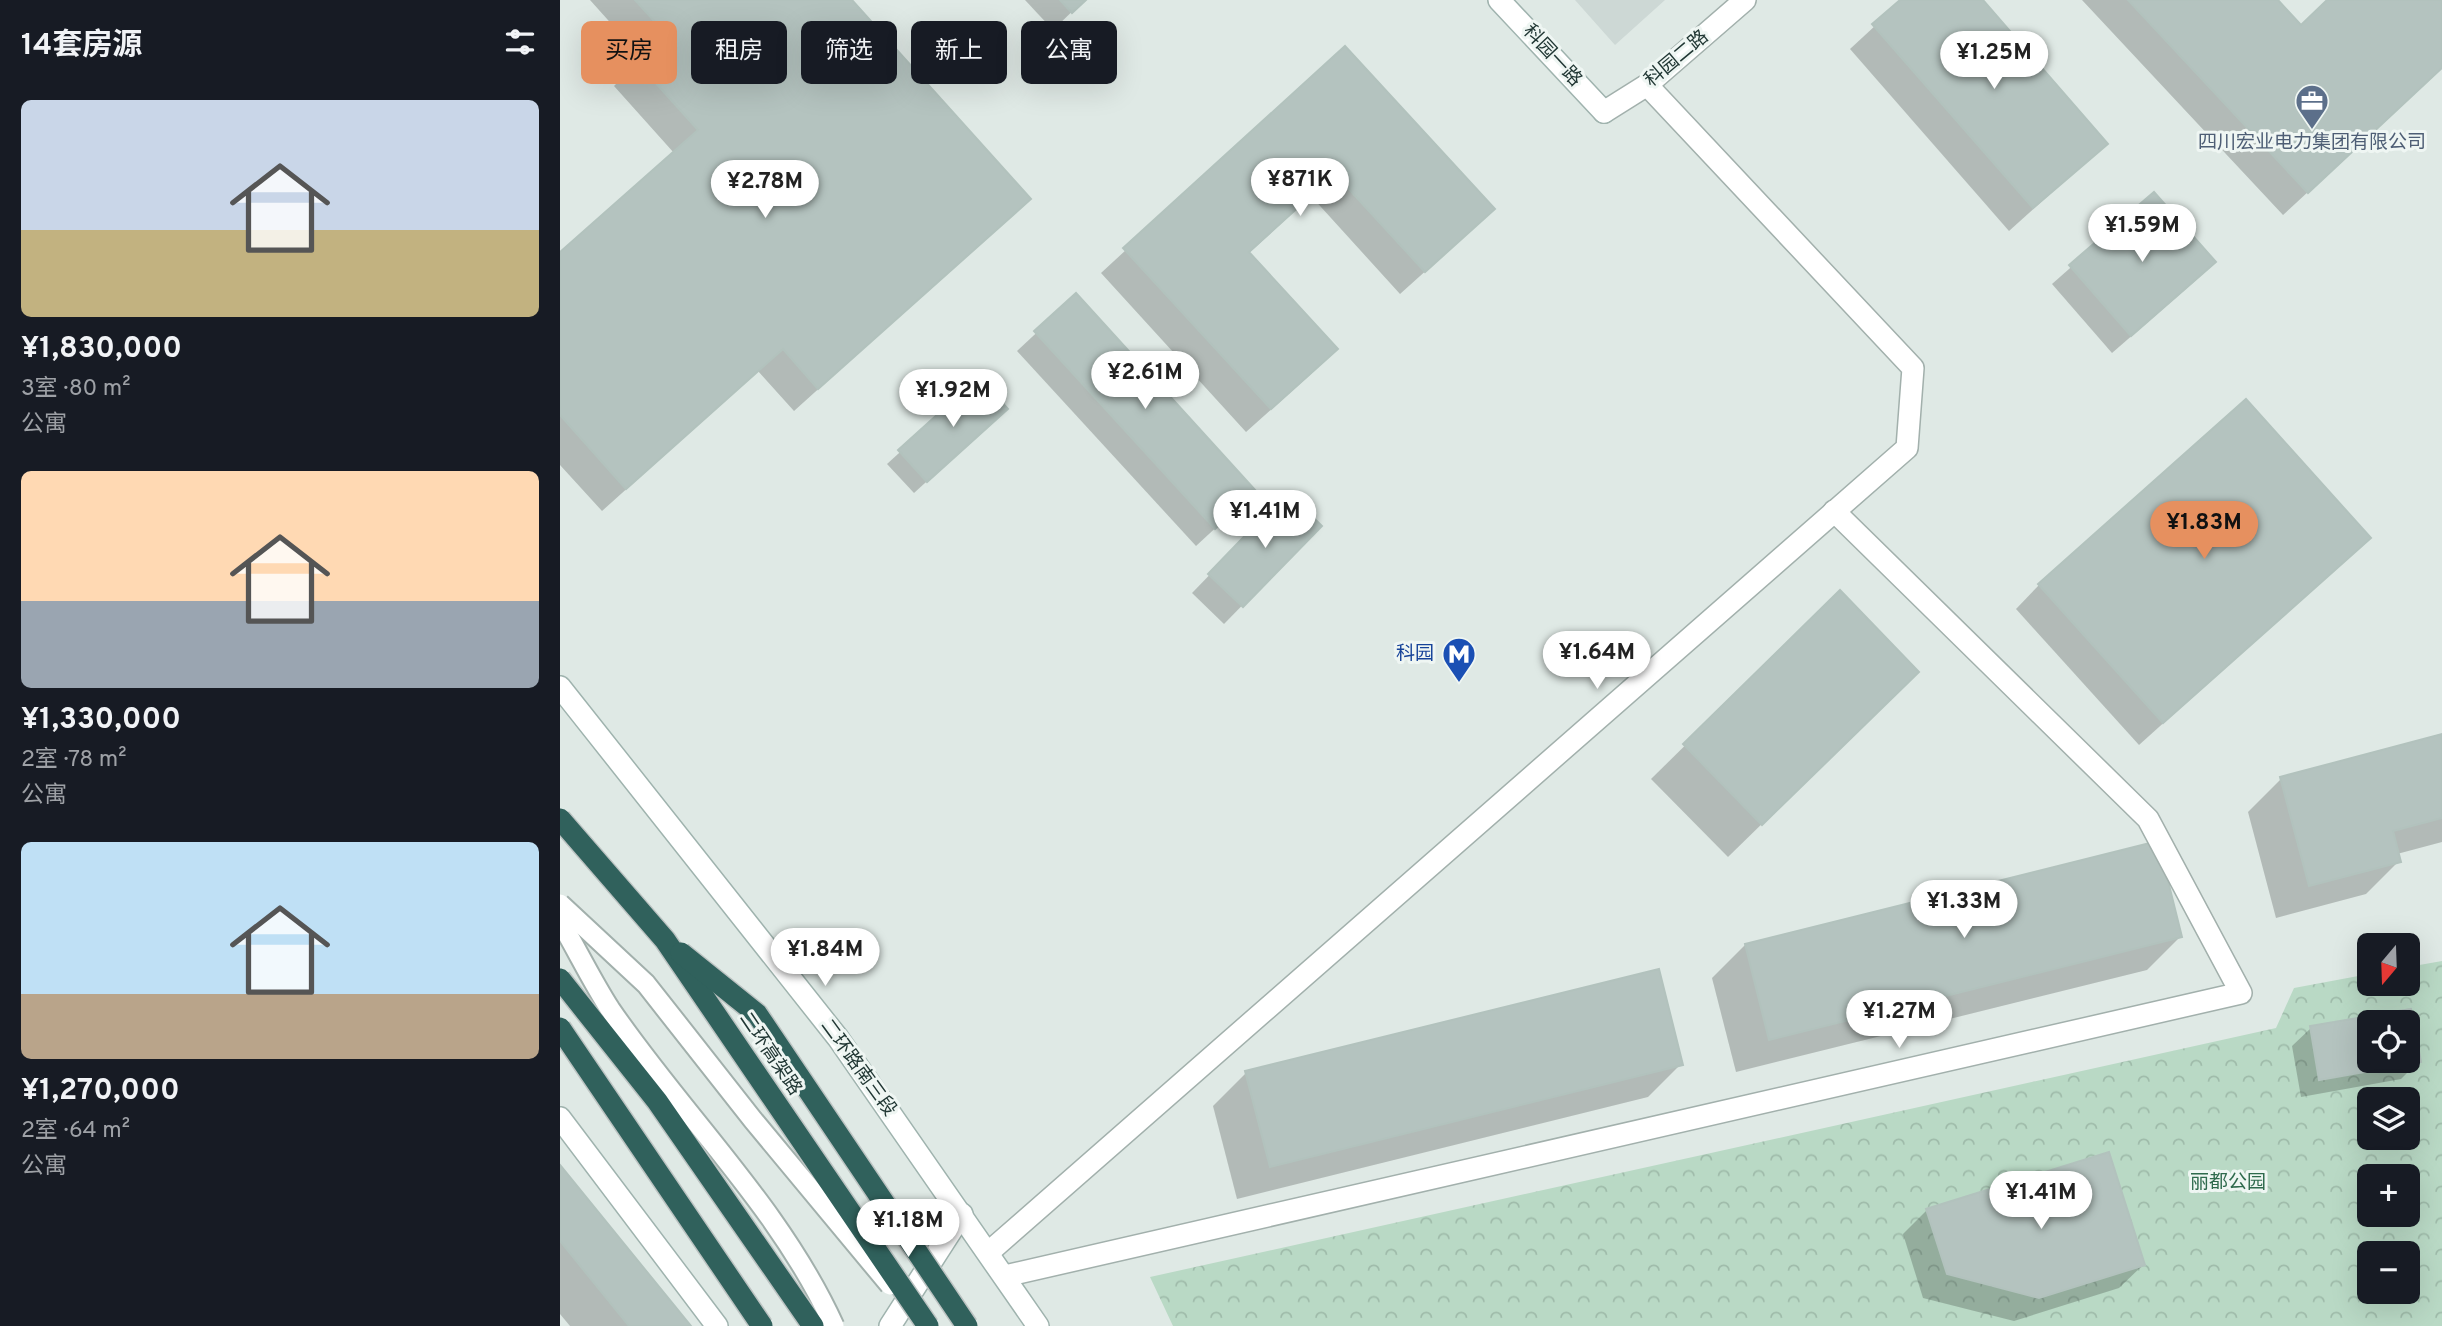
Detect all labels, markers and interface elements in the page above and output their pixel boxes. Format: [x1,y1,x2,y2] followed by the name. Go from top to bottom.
[1517,20,1587,92] street label: 科园一路
[581,21,677,84] chip: 买房
[691,21,787,84] chip: 租房
[801,21,897,84] chip: 筛选
[911,21,1007,84] chip: 新上
[1021,21,1117,84] chip: 公寓
[501,23,539,61] icon: filters
[1640,25,1714,93] street label: 科园二路
[21,28,142,65] text: 14套房源
[1937,32,2051,91] pin: ¥1.25M
[1956,39,2032,68] text: ¥1.25M
[2293,82,2331,131] office icon: 四川宏业电力集团有限公司
[2198,131,2426,155] place label: 四川宏业电力集团有限公司
[217,145,343,271] icon: home
[1251,158,1349,218] pin: ¥871K
[708,160,822,220] pin: ¥2.78M
[1267,166,1333,195] text: ¥871K
[727,168,803,197] text: ¥2.78M
[2085,204,2199,264] pin: ¥1.59M
[2104,212,2180,241] text: ¥1.59M
[21,331,182,368] text: ¥1,830,000
[1088,352,1202,411] pin: ¥2.61M
[1107,359,1183,388] text: ¥2.61M
[896,370,1010,429] pin: ¥1.92M
[21,375,130,404] text: 3室 · 80 m²
[915,377,991,406] text: ¥1.92M
[21,411,67,440] text: 公寓
[1208,490,1322,550] pin: ¥1.41M
[1229,498,1301,527] text: ¥1.41M
[2147,502,2261,561] pin: ¥1.83M
[2166,509,2242,538] text: ¥1.83M
[217,516,343,642] icon: home
[1540,632,1654,691] pin: ¥1.64M
[1440,635,1478,684] metro station icon: 科园
[1559,639,1635,668] text: ¥1.64M
[1396,642,1434,666] place label: 科园
[21,702,181,739] text: ¥1,330,000
[21,746,127,775] text: 2室 · 78 m²
[21,782,67,811] text: 公寓
[1907,880,2021,940] pin: ¥1.33M
[217,887,343,1013] icon: home
[1927,888,2001,917] text: ¥1.33M
[768,928,882,988] pin: ¥1.84M
[2357,933,2420,996] north arrow
[2357,933,2420,1304] map controls
[787,936,863,965] text: ¥1.84M
[1842,990,1956,1050] pin: ¥1.27M
[1862,998,1936,1027] text: ¥1.27M
[733,1008,807,1100] street label: 二环高架路
[2357,1010,2420,1073] button: locate
[815,1015,901,1121] street label: 二环路南三段
[21,1073,180,1110] text: ¥1,270,000
[2357,1087,2420,1150] button: layers
[21,1117,130,1146] text: 2室 · 64 m²
[21,1153,67,1182] text: 公寓
[2357,1164,2420,1227] button: +
[2190,1171,2266,1195] park label: 丽都公园
[1984,1172,2098,1231] pin: ¥1.41M
[2005,1179,2077,1208] text: ¥1.41M
[851,1200,965,1259] pin: ¥1.18M
[872,1207,944,1236] text: ¥1.18M
[2357,1241,2420,1304] button: −

